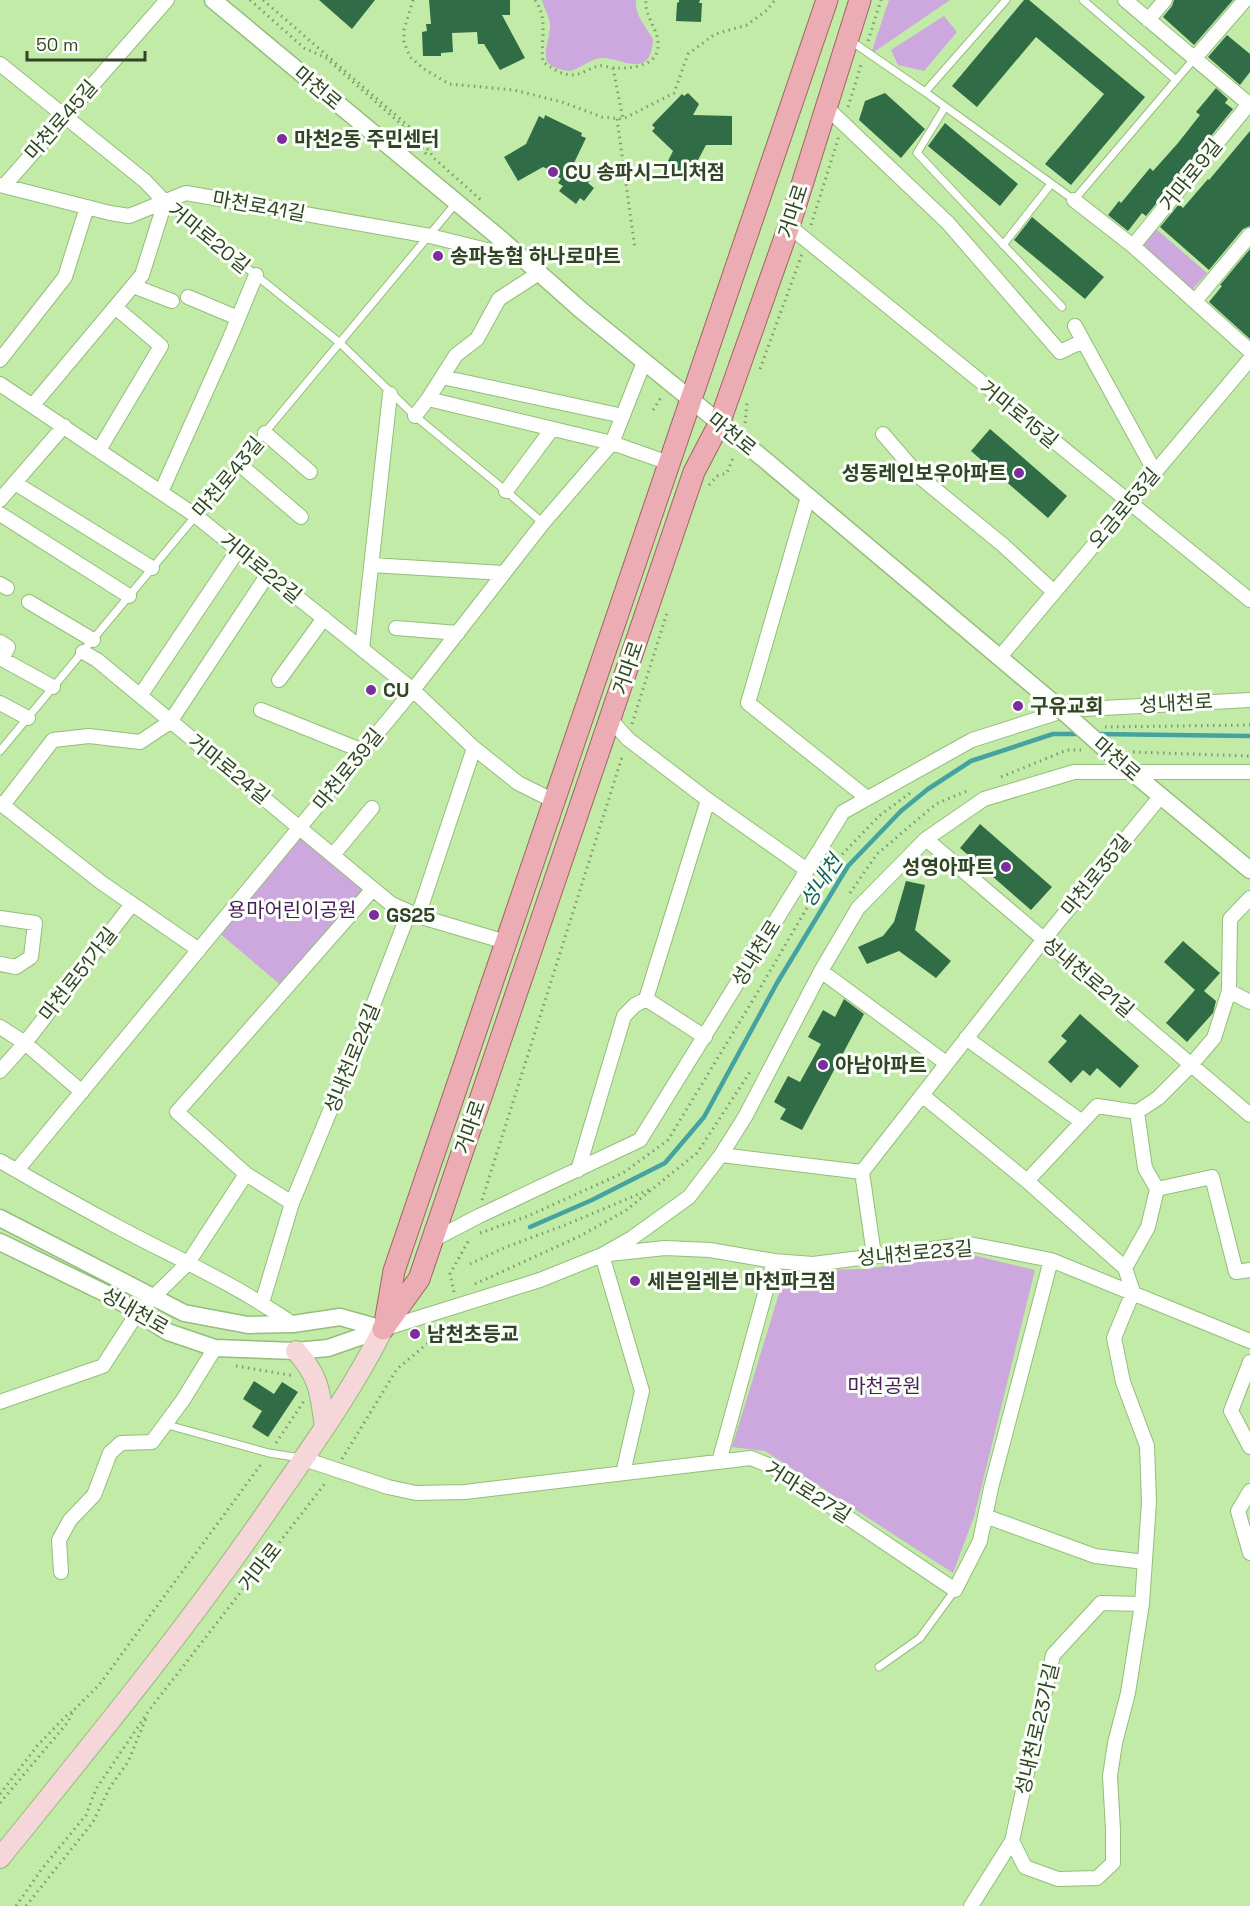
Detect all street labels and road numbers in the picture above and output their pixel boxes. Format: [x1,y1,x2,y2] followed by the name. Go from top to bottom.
[288,60,348,116] street label: 마천로
[19,74,103,166] street label: 마천로45길
[1154,133,1228,217] street label: 거마로9길
[772,181,814,241] street label: 거마로
[210,185,308,227] street label: 마천로41길
[163,197,255,279] street label: 거마로20길
[974,374,1064,454] street label: 거마로15길
[702,407,762,461] street label: 마천로
[186,431,270,523] street label: 마천로43길
[1083,462,1165,554] street label: 오금로53길
[215,527,307,609] street label: 거마로22길
[607,638,649,698] street label: 거마로
[1139,688,1213,718] street label: 성내천로
[307,723,389,815] street label: 마천로39길
[183,728,275,810] street label: 거마로24길
[1088,731,1146,787] street label: 마천로
[1055,829,1137,921] street label: 마천로35길
[725,915,787,991] street label: 성내천로
[33,922,123,1026] street label: 마천로51가길
[1037,931,1139,1023] street label: 성내천로21길
[318,999,386,1117] street label: 성내천로24길
[449,1097,491,1157] street label: 거마로
[856,1235,974,1271] street label: 성내천로23길
[97,1281,173,1341] street label: 성내천로
[760,1455,856,1529] street label: 거마로27길
[233,1537,287,1597] street label: 거마로
[1009,1661,1065,1797] street label: 성내천로23가길

